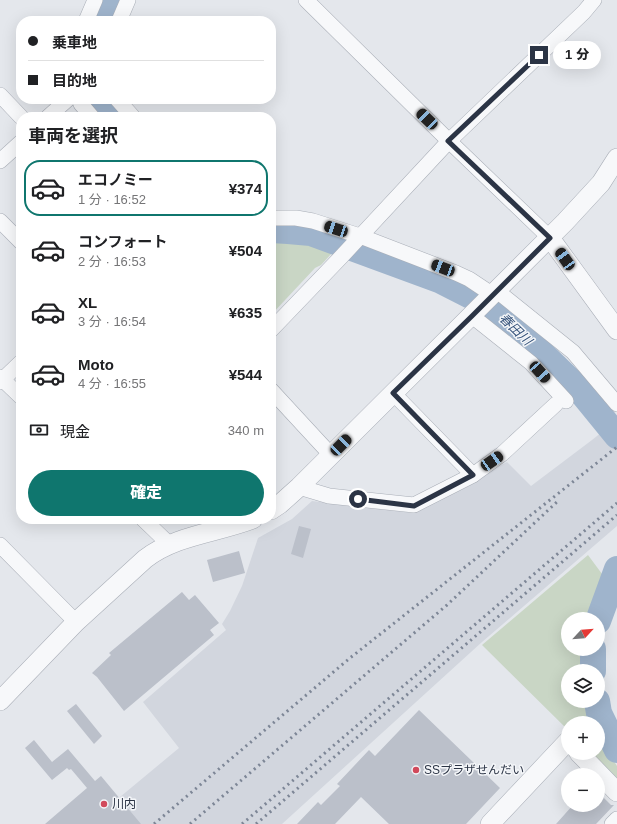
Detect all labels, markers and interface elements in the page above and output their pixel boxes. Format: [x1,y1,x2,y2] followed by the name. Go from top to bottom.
[52,34,97,51] text: 乗車地
[553,41,601,69] callout: 1 分
[530,46,548,64] route end
[565,47,589,62] text: 1 分
[52,72,97,89] text: 目的地
[414,106,440,132] car
[28,126,118,146] text: 車両を選択
[30,170,66,206] icon: car
[78,171,153,188] text: エコノミー
[229,180,262,197] text: ¥374
[78,192,146,207] text: 1 分 · 16:52
[323,220,349,238] car
[30,232,66,268] icon: car
[78,233,168,250] text: コンフォート
[229,242,262,259] text: ¥504
[553,246,577,272] car
[78,254,146,269] text: 2 分 · 16:53
[430,258,456,278] car
[30,294,66,330] icon: car
[78,294,97,311] text: XL
[229,304,262,321] text: ¥635
[496,310,536,350] water label: 春田川
[78,314,146,329] text: 3 分 · 16:54
[30,356,66,392] icon: car
[78,356,114,373] text: Moto
[528,359,552,385] car
[229,366,262,383] text: ¥544
[78,376,146,391] text: 4 分 · 16:55
[28,419,50,441] icon: cash
[60,423,90,440] text: 現金
[228,423,264,438] text: 340 m
[328,432,354,458] car
[479,449,505,473] car
[28,470,264,516] button: 確定
[349,490,367,508] route start
[561,612,605,656] north arrow
[561,612,605,812] map controls
[561,664,605,708] button: layers
[561,716,605,760] button: +
[424,763,524,777] place label: SSプラザせんだい
[411,765,421,775] marker: SSプラザせんだい
[561,768,605,812] button: −
[112,797,136,811] place label: 川内
[99,799,109,809] marker: 川内

